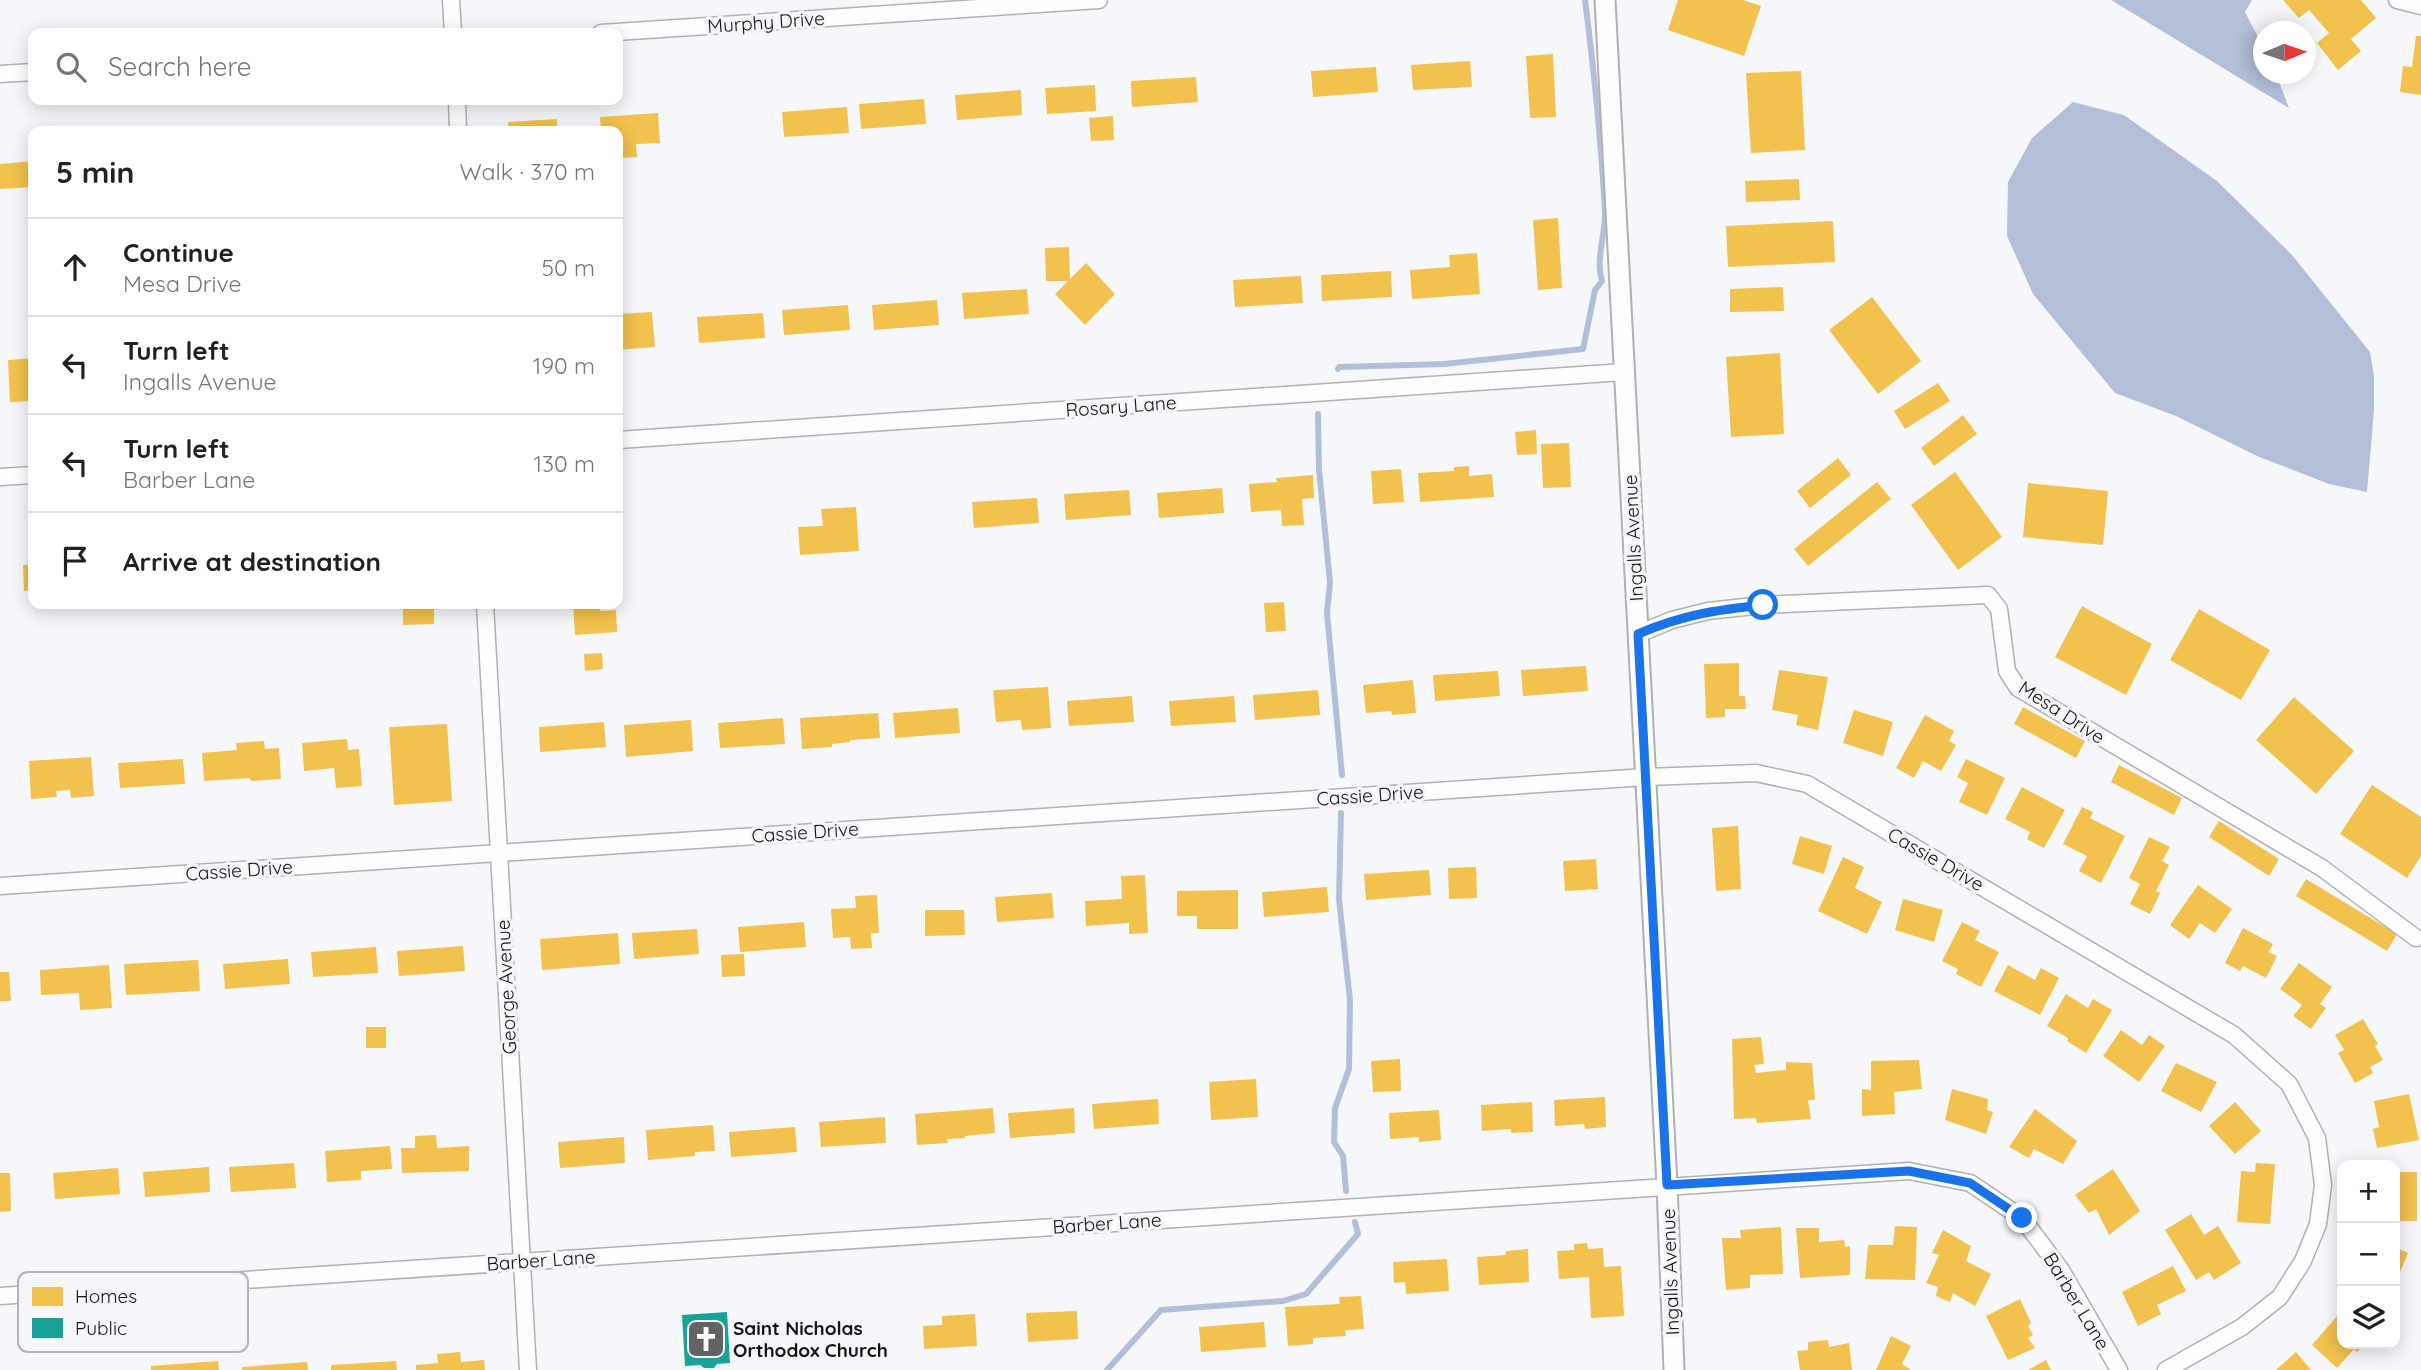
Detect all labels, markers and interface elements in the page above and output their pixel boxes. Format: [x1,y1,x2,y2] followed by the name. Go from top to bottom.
[706,6,826,38] street label: Murphy Drive
[2253,21,2316,84] north arrow
[28,28,623,105] search box
[52,48,90,86] icon: search
[108,50,252,83] text: Search here
[56,153,134,191] text: 5 min
[460,157,595,186] text: Walk · 370 m
[123,236,234,269] text: Continue
[56,248,94,286] icon: ahead
[542,253,595,282] text: 50 m
[123,269,242,298] text: Mesa Drive
[123,334,230,367] text: Turn left
[56,346,94,384] icon: left
[533,351,595,380] text: 190 m
[123,367,277,396] text: Ingalls Avenue
[1065,390,1177,422] street label: Rosary Lane
[123,432,230,465] text: Turn left
[56,444,94,482] icon: left
[533,449,595,478] text: 130 m
[123,465,255,494] text: Barber Lane
[1618,474,1648,602] street label: Ingalls Avenue
[56,542,94,580] icon: arrive
[123,545,381,578] text: Arrive at destination
[1747,589,1778,620] route start
[2014,675,2110,749] street label: Mesa Drive
[1316,779,1424,811] street label: Cassie Drive
[751,816,859,848] street label: Cassie Drive
[1883,822,1989,896] street label: Cassie Drive
[185,854,293,886] street label: Cassie Drive
[490,919,522,1055] street label: George Avenue
[2337,1160,2400,1349] map controls
[2337,1160,2400,1223] button: +
[2006,1202,2037,1233] route end
[1052,1207,1162,1239] street label: Barber Lane
[1656,1208,1684,1336] street label: Ingalls Avenue
[2337,1223,2400,1286] button: −
[486,1244,596,1276] street label: Barber Lane
[2039,1248,2115,1354] street label: Barber Lane
[18,1272,248,1352] legend
[75,1284,137,1308] text: Homes
[2337,1286,2400,1349] button: layers
[75,1316,127,1340] text: Public
[733,1316,888,1362] place label: Saint Nicholas Orthodox Church
[685,1318,727,1360] church icon: Saint Nicholas Orthodox Church

